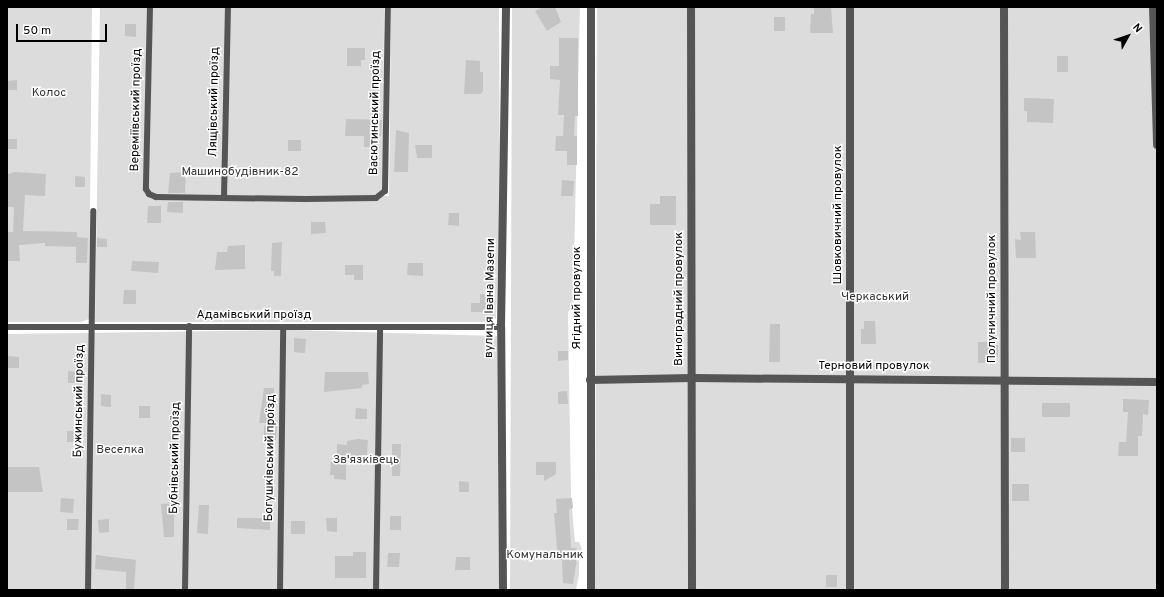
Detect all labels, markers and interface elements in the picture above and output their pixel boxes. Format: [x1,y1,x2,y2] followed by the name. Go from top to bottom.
[18,16,109,42] scale bar
[1108,16,1148,56] north arrow
[1129,21,1145,36] text: N
[23,23,51,39] text: 50 m
[207,47,223,157] street label: Лящівський проїзд
[129,48,145,172] street label: Вереміївський проїзд
[368,51,384,175] street label: Васютинський проїзд
[32,87,66,101] park label: Колос
[832,145,846,285] street label: Шовковичний провулок
[181,166,299,180] park label: Машинобудівник-82
[673,232,687,366] street label: Виноградний провулок
[986,235,1000,363] street label: Полуничний провулок
[483,238,499,358] street label: вулиця Івана Мазепи
[571,246,585,350] street label: Ягідний провулок
[841,291,909,305] park label: Черкаський
[197,309,311,323] street label: Адамівський проїзд
[72,344,88,458] street label: Бужинський проїзд
[818,360,930,374] street label: Терновий провулок
[263,394,279,522] street label: Богушківський проїзд
[168,402,184,514] street label: Бубнівський проїзд
[96,444,144,458] park label: Веселка
[333,454,399,468] park label: Зв'язківець
[506,549,584,563] park label: Комунальник

